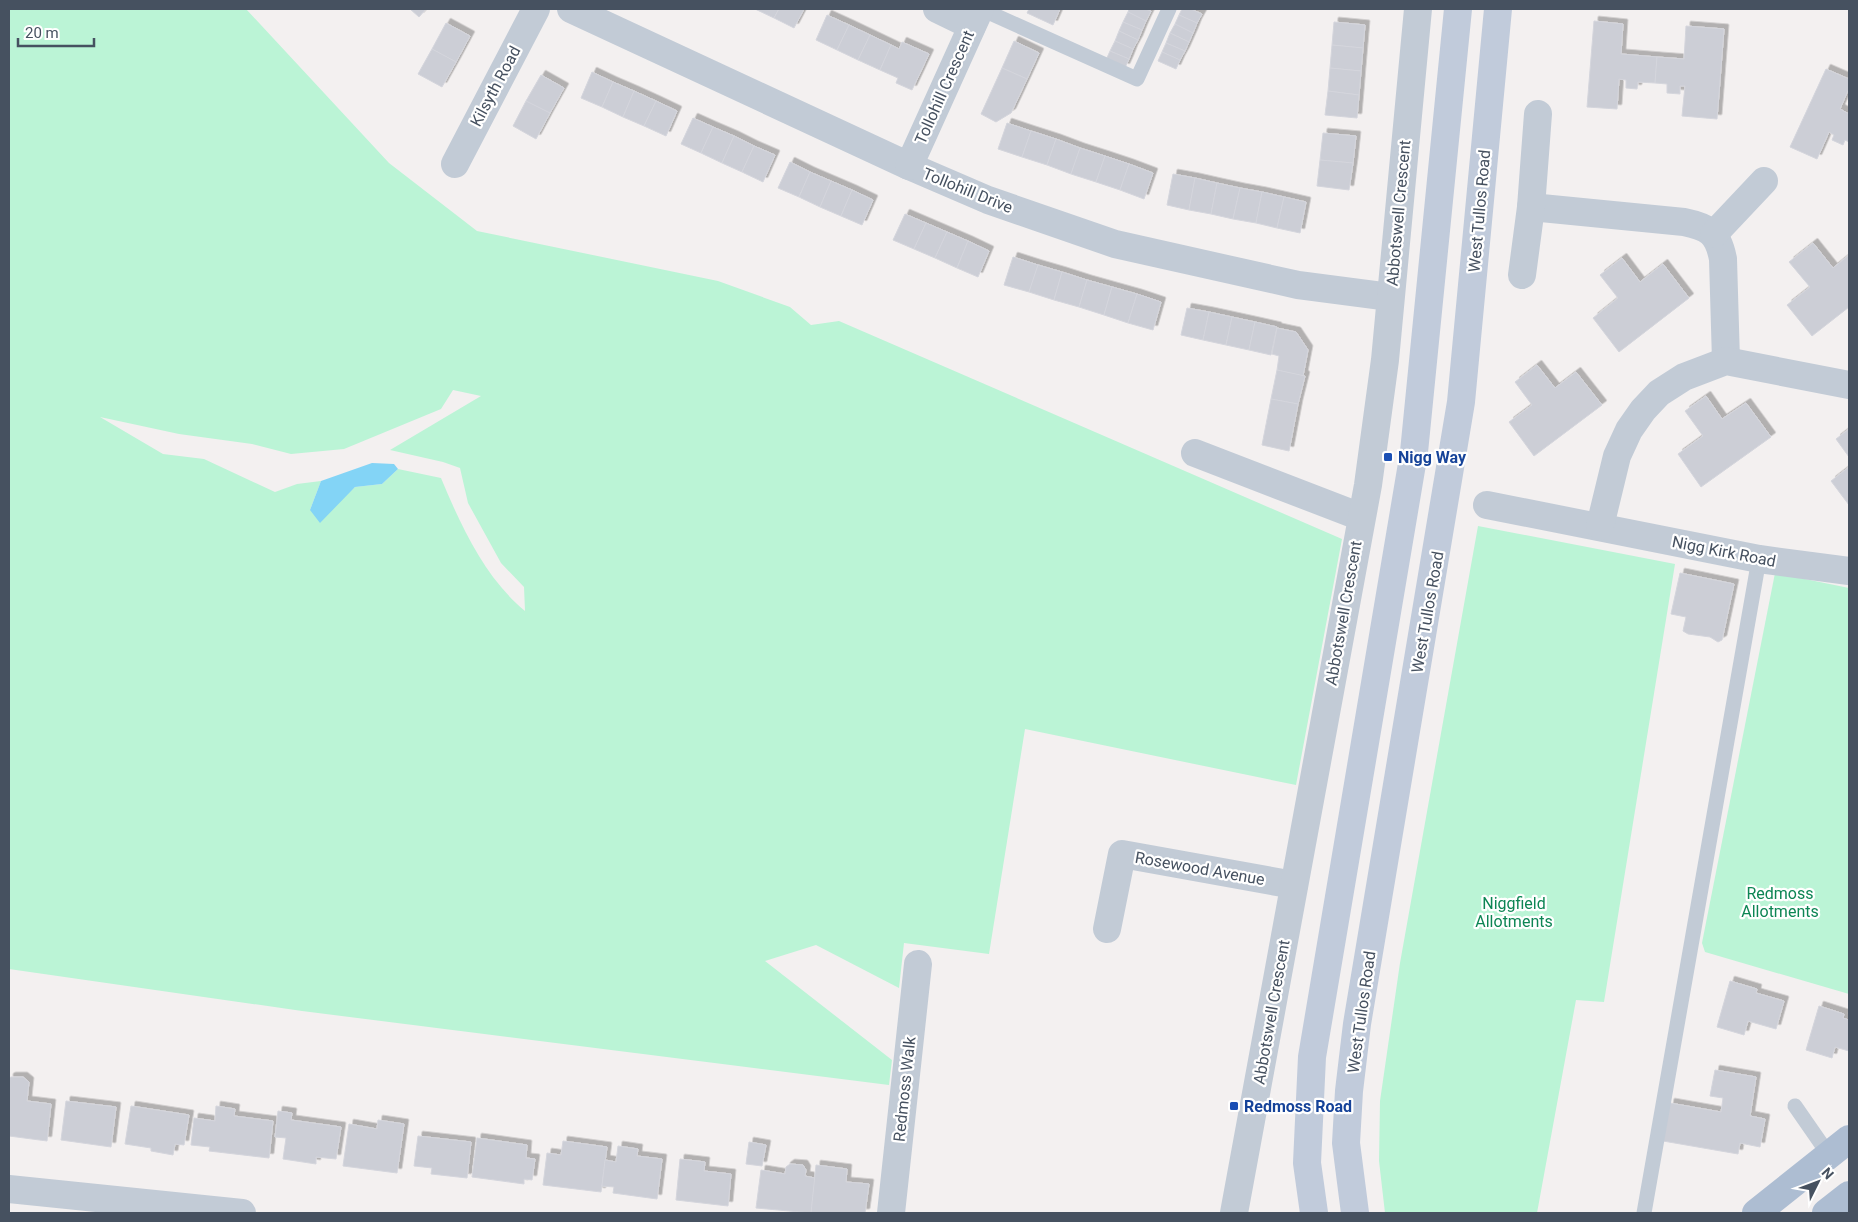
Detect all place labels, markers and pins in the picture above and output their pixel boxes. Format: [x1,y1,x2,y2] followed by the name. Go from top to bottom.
[1398,448,1467,467] place label: Nigg Way
[1382,451,1394,463] marker: Nigg Way
[1244,1097,1352,1116] place label: Redmoss Road
[1228,1100,1240,1112] marker: Redmoss Road

